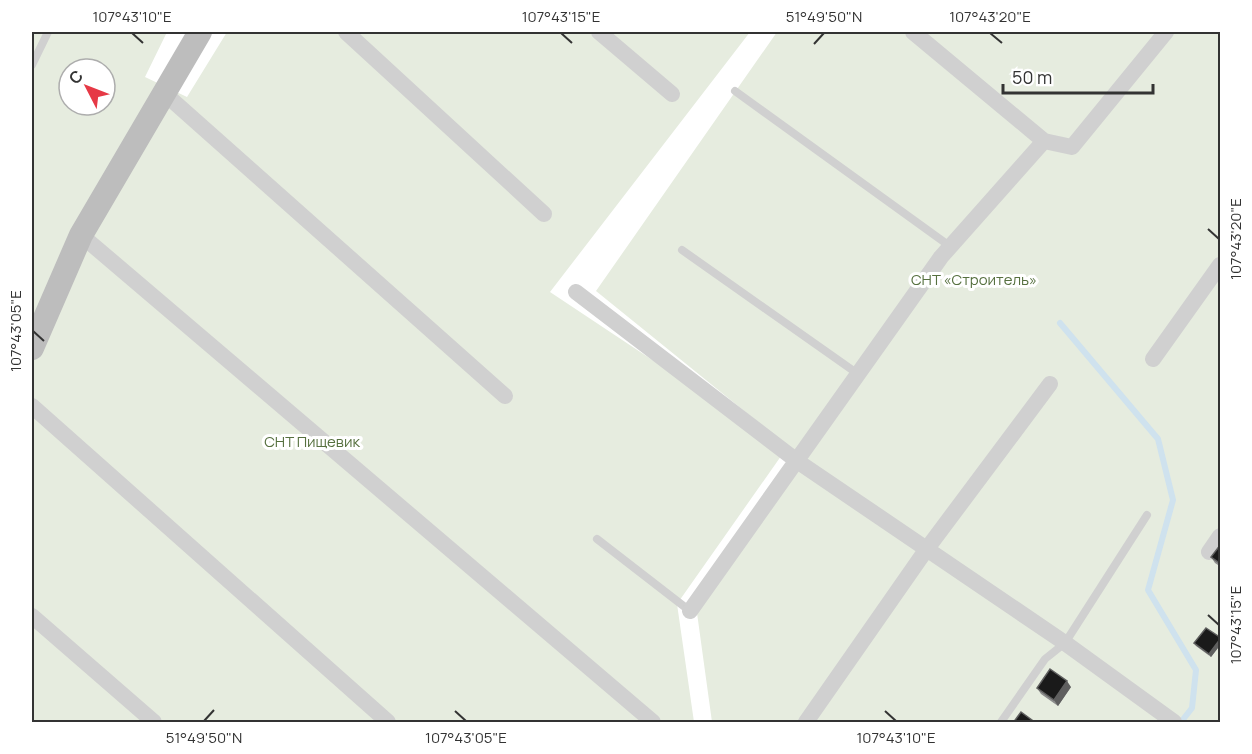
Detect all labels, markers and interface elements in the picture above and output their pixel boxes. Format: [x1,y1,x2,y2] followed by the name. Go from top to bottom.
[92,6,172,27] text: 107°43'10"E
[522,6,600,27] text: 107°43'15"E
[786,6,862,27] text: 51°49'50"N
[949,6,1031,27] text: 107°43'20"E
[57,57,117,117] north arrow
[1003,57,1153,95] scale bar
[64,65,88,89] text: С
[1012,65,1052,89] text: 50 m
[1225,198,1246,280] text: 107°43'20"E
[911,269,1037,290] park label: СНТ «Строитель»
[5,290,26,372] text: 107°43'05"E
[264,431,360,452] park label: СНТ Пищевик
[1225,586,1246,664] text: 107°43'15"E
[166,727,242,748] text: 51°49'50"N
[425,727,507,748] text: 107°43'05"E
[856,727,936,748] text: 107°43'10"E

